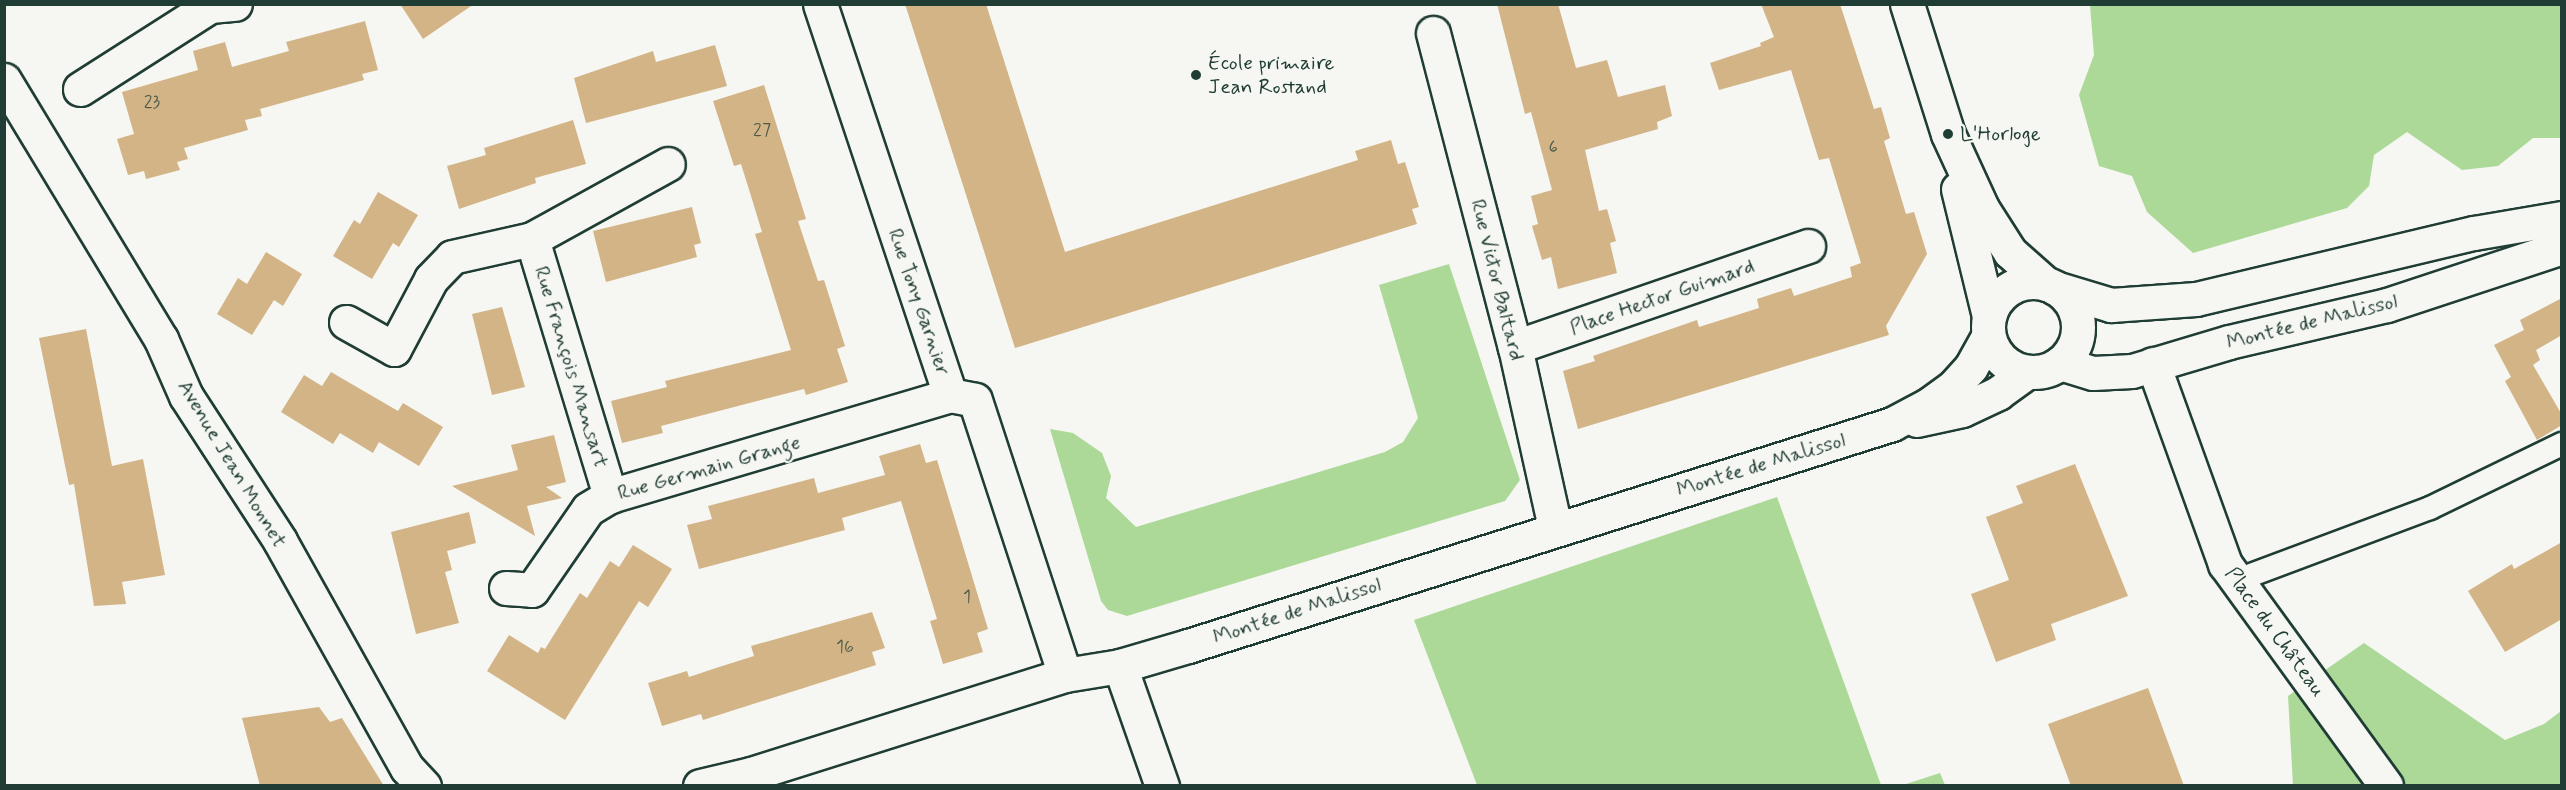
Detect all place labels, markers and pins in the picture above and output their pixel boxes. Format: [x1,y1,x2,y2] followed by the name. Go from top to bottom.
[1208,50,1337,100] place label: École primaire Jean Rostand
[1189,68,1203,82] marker: École primaire Jean Rostand
[1960,121,2041,147] place label: L'Horloge
[1941,127,1955,141] marker: L'Horloge

